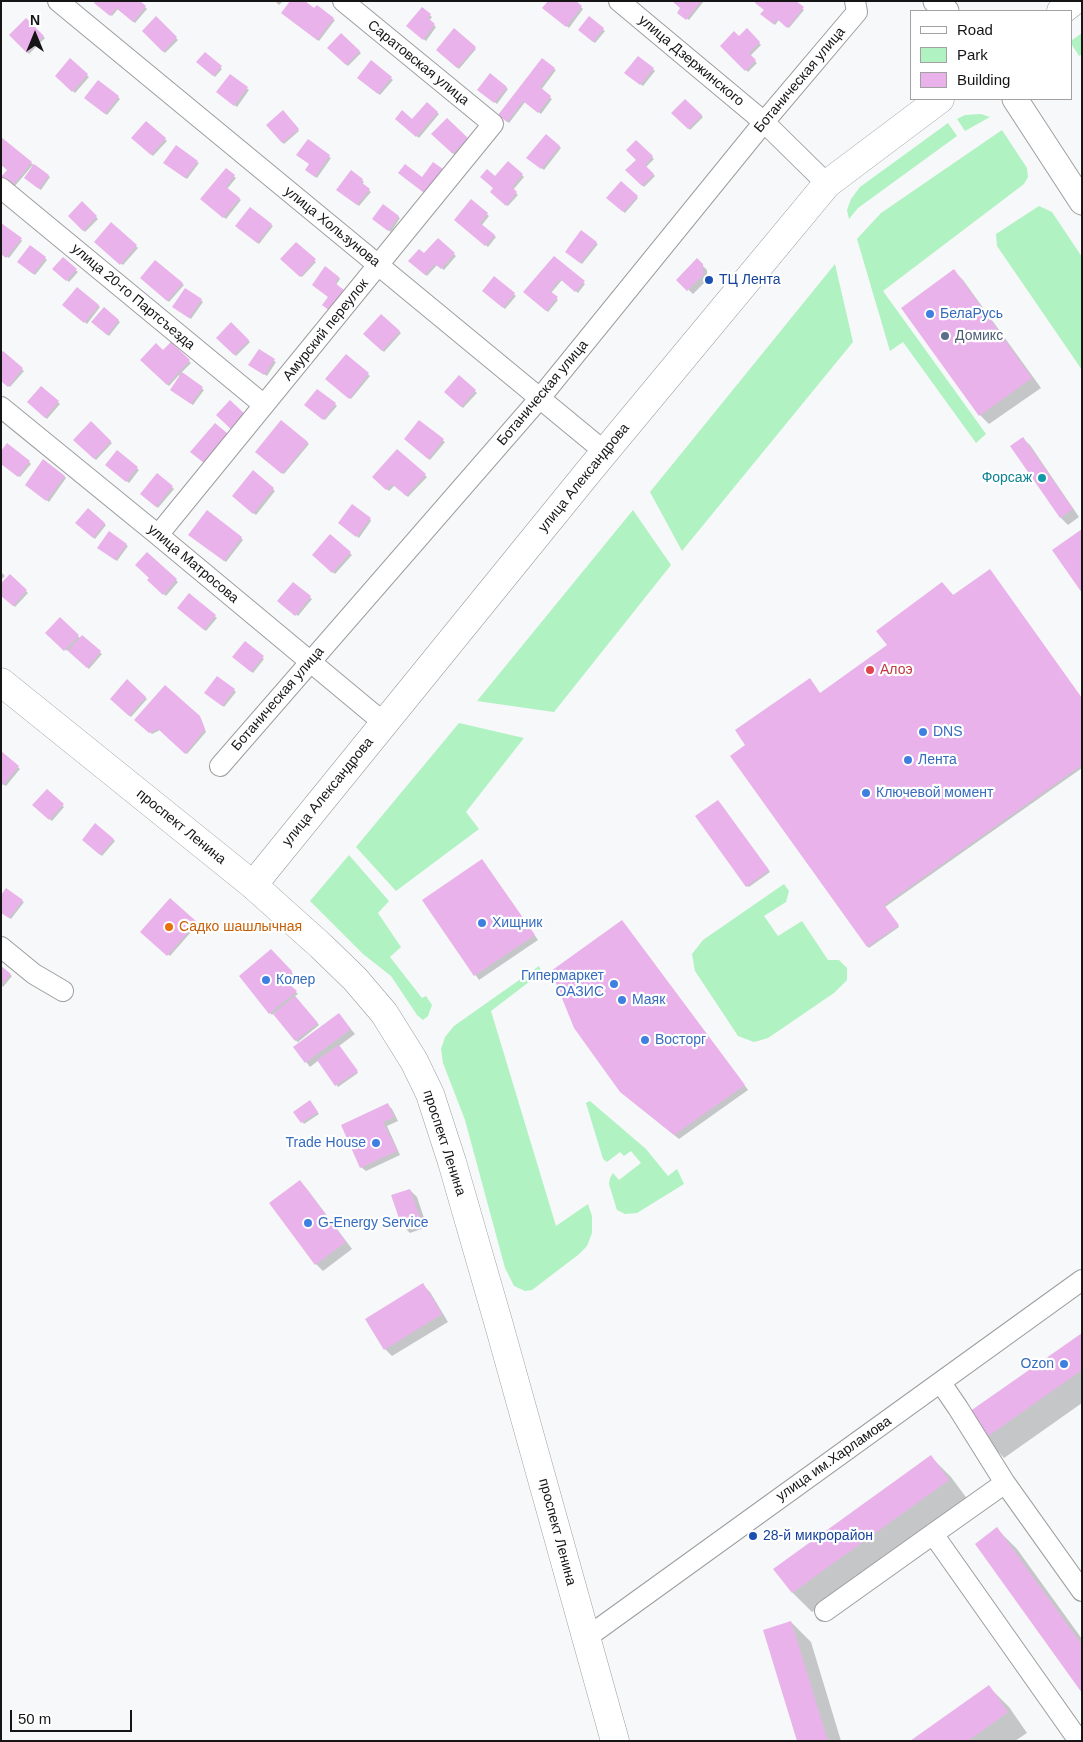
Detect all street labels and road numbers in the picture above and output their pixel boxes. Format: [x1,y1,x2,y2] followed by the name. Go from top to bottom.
[635,12,747,110] street label: улица Дзержинского
[364,17,472,109] street label: Саратовская улица
[751,24,849,136] street label: Ботаническая улица
[281,183,383,271] street label: улица Хользунова
[68,240,198,354] street label: улица 20-го Партсъезда
[280,276,372,384] street label: Амурский переулок
[494,337,592,449] street label: Ботаническая улица
[535,420,633,536] street label: улица Александрова
[144,521,242,607] street label: улица Матросова
[228,643,328,755] street label: Ботаническая улица
[279,734,377,850] street label: улица Александрова
[133,786,229,868] street label: проспект Ленина
[419,1088,469,1198] street label: проспект Ленина
[773,1413,895,1505] street label: улица им.Харламова
[535,1477,579,1587] street label: проспект Ленина

